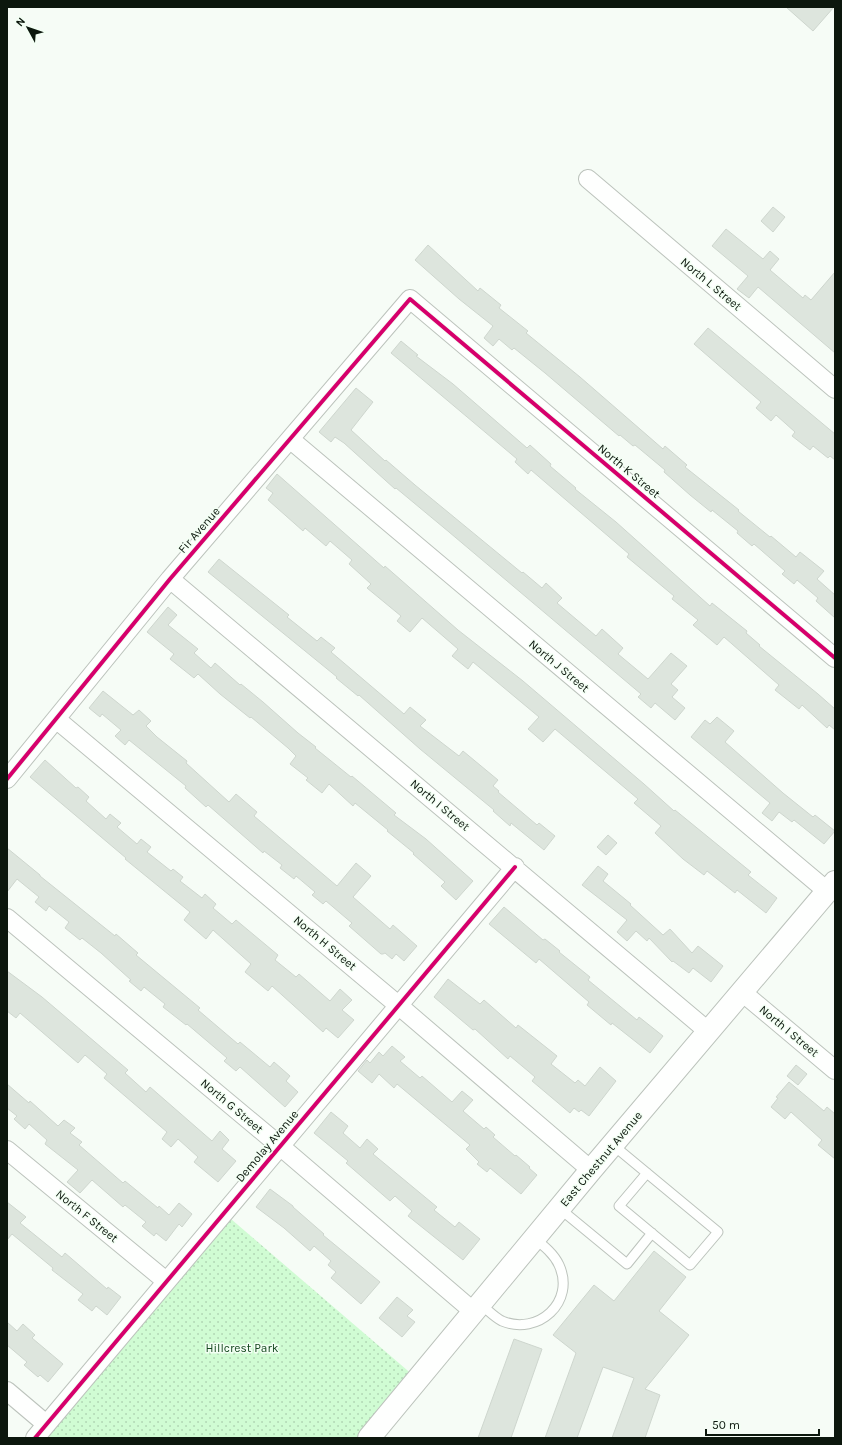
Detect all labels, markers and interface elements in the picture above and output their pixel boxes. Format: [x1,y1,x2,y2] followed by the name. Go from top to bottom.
[8,8,48,48] north arrow
[13,15,28,29] text: N
[678,254,745,314] street label: North L Street
[595,441,663,501] street label: North K Street
[175,504,223,556] street label: Fir Avenue
[526,637,592,696] street label: North J Street
[408,776,473,834] street label: North I Street
[291,913,360,974] street label: North H Street
[757,1002,822,1060] street label: North I Street
[198,1076,266,1136] street label: North G Street
[233,1107,301,1185] street label: Demolay Avenue
[557,1109,645,1209] street label: East Chestnut Avenue
[53,1187,121,1246] street label: North F Street
[205,1341,279,1355] park label: Hillcrest Park
[706,1411,819,1437] scale bar
[712,1418,740,1432] text: 50 m

